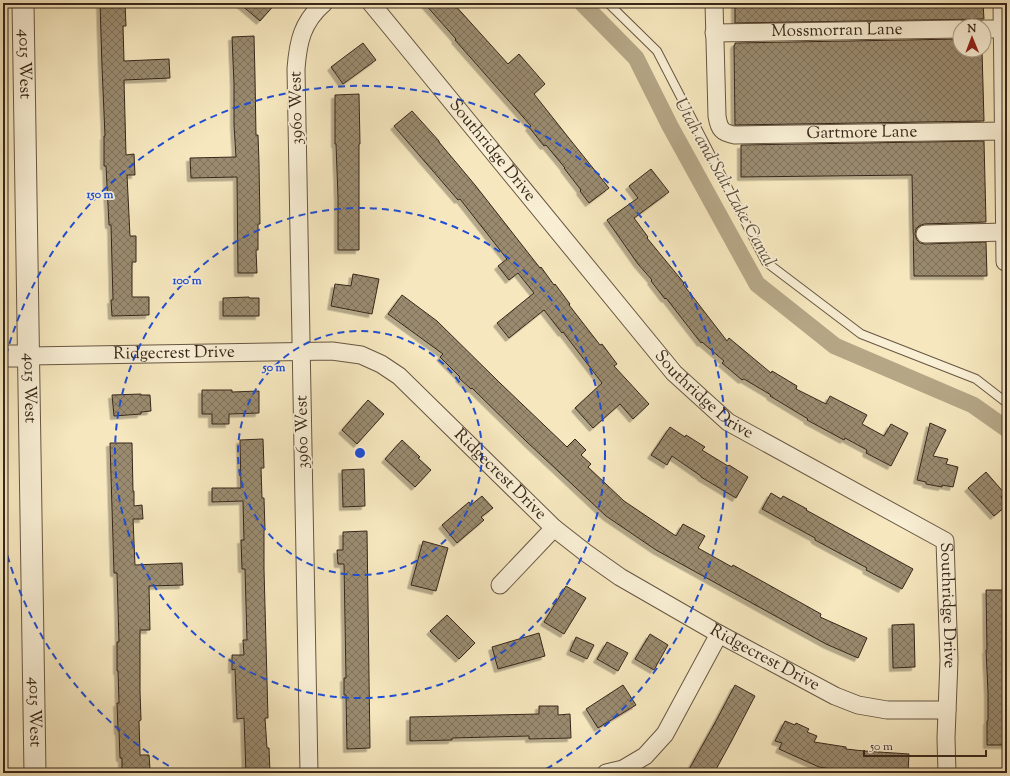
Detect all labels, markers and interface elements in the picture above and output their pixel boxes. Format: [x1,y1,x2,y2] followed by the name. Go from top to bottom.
[771,18,903,44] street label: Mossmorran Lane
[952,18,992,58] north arrow
[966,21,977,37] text: N
[11,29,36,99] street label: 4015 West
[284,71,310,145] street label: 3960 West
[443,94,541,207] street label: Southridge Drive
[667,94,781,272] water label: Utah and Salt Lake Canal
[806,120,918,146] street label: Gartmore Lane
[85,186,114,204] text: 150 m
[171,272,202,290] text: 100 m
[113,341,235,367] street label: Ridgecrest Drive
[648,345,757,446] street label: Southridge Drive
[16,353,42,423] street label: 4015 West
[262,359,286,377] text: 50 m
[290,395,316,469] street label: 3960 West
[448,424,552,526] street label: Ridgecrest Drive
[353,446,367,460] centre of rings
[933,542,961,669] street label: Southridge Drive
[705,619,824,698] street label: Ridgecrest Drive
[22,677,47,747] street label: 4015 West
[864,732,986,758] scale bar
[869,738,893,756] text: 50 m

